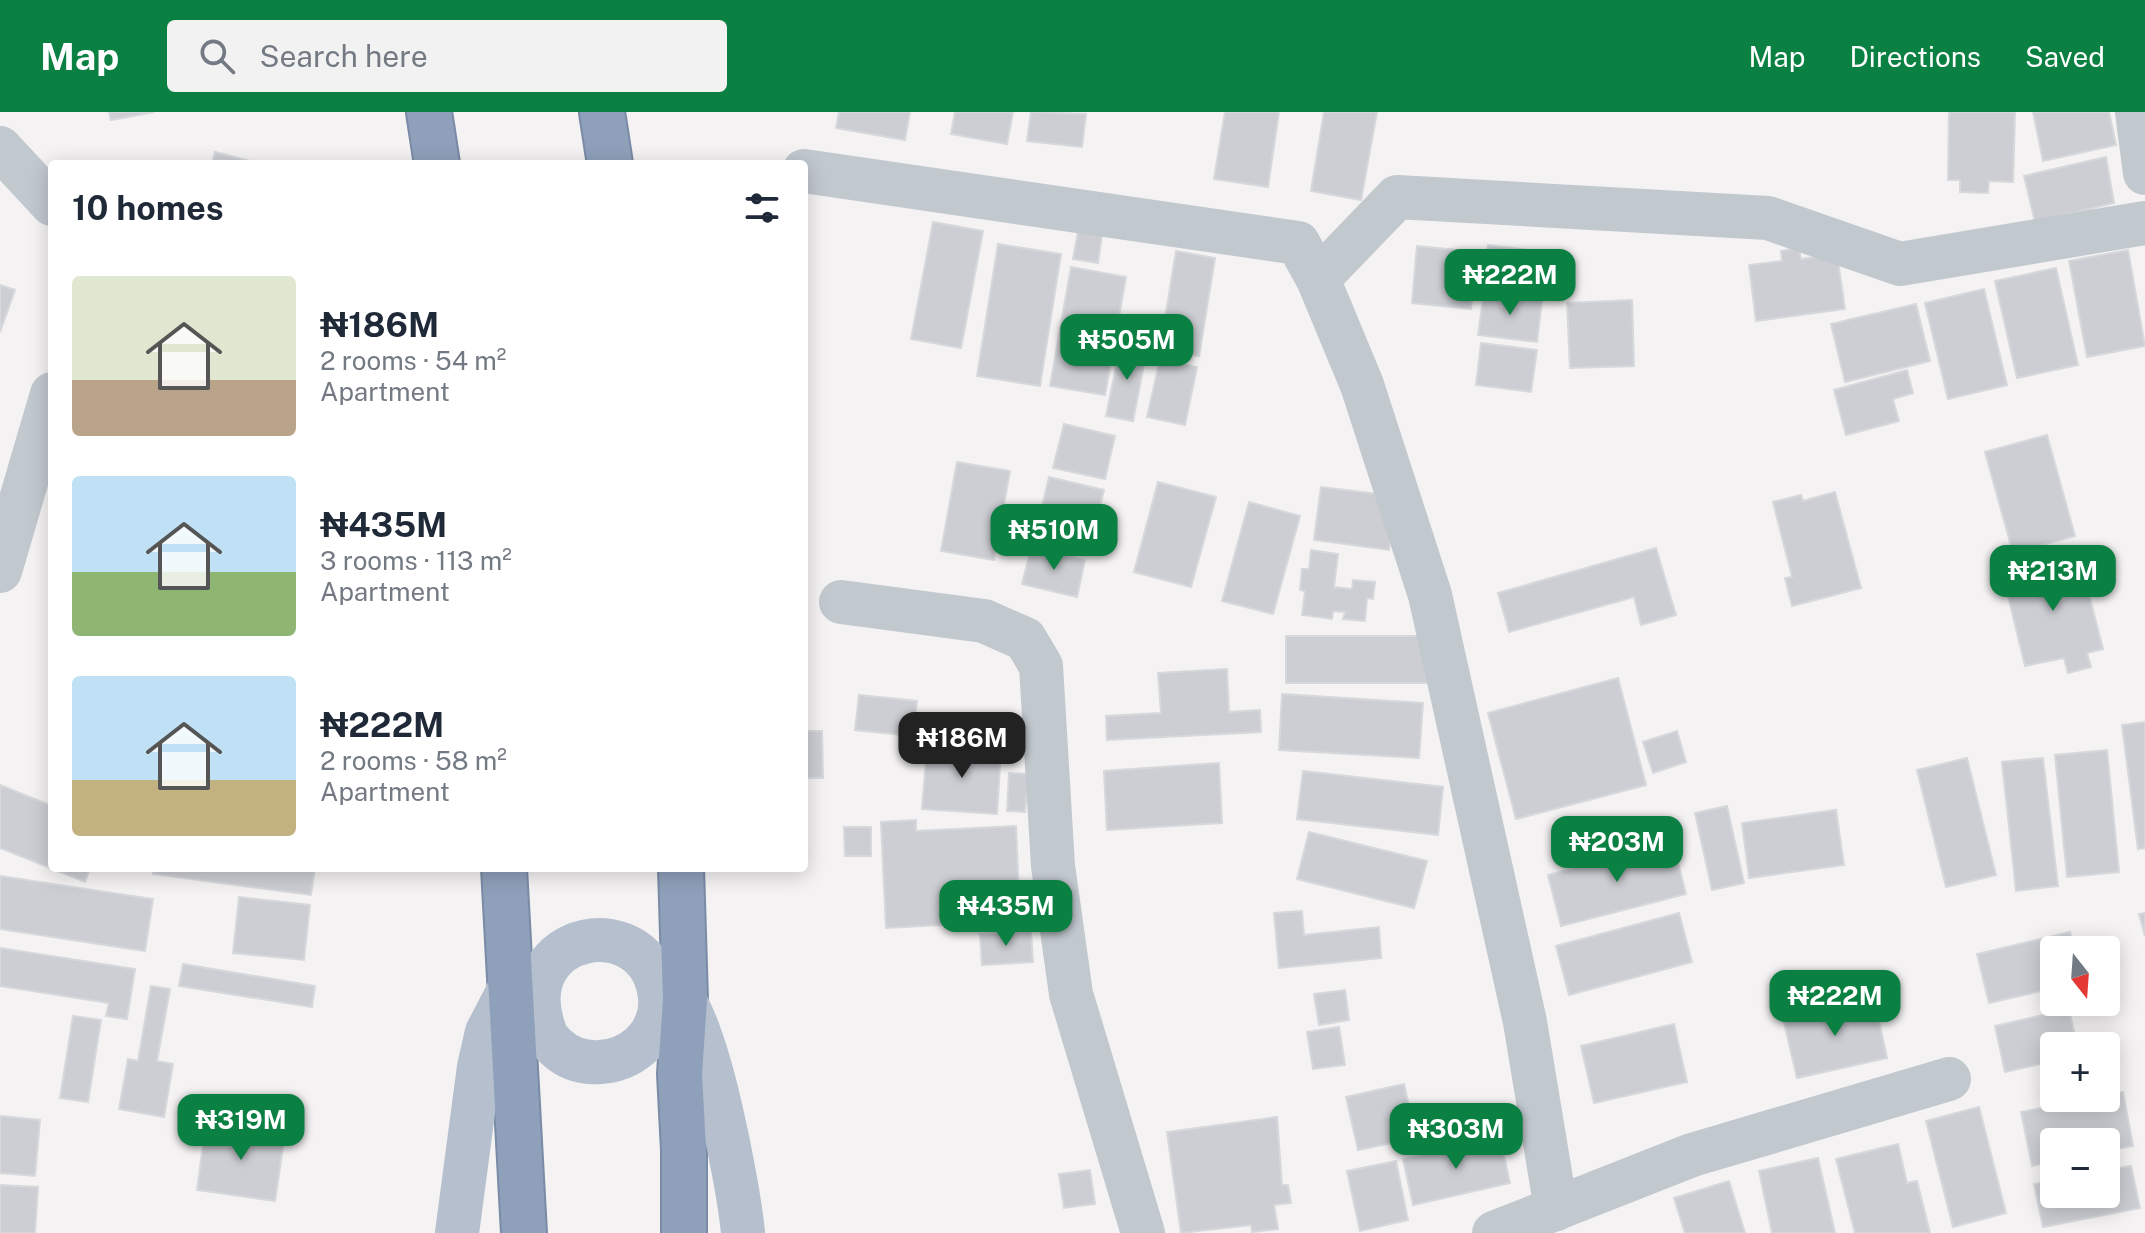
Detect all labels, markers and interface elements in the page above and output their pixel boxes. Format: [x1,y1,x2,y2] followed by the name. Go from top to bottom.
[167,20,727,92] search box
[40,34,119,79] text: Map
[195,34,239,78] icon: search
[259,38,428,74] text: Search here
[1749,40,1805,73] text: Map
[1849,40,1981,73] text: Directions
[2025,40,2105,73] text: Saved
[740,186,784,230] icon: filters
[72,188,224,228] text: 10 homes
[1454,249,1566,317] pin: ₦222M
[1463,259,1557,290] text: ₦222M
[320,305,439,345] text: ₦186M
[136,308,232,404] icon: home
[1071,314,1183,382] pin: ₦505M
[1078,324,1176,355] text: ₦505M
[320,345,506,376] text: 2 rooms · 54 m²
[320,376,450,407] text: Apartment
[998,504,1110,572] pin: ₦510M
[320,505,447,545] text: ₦435M
[136,508,232,604] icon: home
[1009,514,1099,545] text: ₦510M
[320,545,512,576] text: 3 rooms · 113 m²
[1997,545,2109,613] pin: ₦213M
[2008,555,2098,586] text: ₦213M
[320,576,450,607] text: Apartment
[320,705,444,745] text: ₦222M
[136,708,232,804] icon: home
[906,712,1018,780] pin: ₦186M
[916,722,1008,753] text: ₦186M
[320,745,507,776] text: 2 rooms · 58 m²
[320,776,450,807] text: Apartment
[1561,816,1673,884] pin: ₦203M
[1569,826,1665,857] text: ₦203M
[950,880,1062,948] pin: ₦435M
[957,890,1055,921] text: ₦435M
[2040,936,2120,1016] north arrow
[2040,936,2120,1208] map controls
[1779,970,1891,1038] pin: ₦222M
[1788,980,1882,1011] text: ₦222M
[2040,1032,2120,1112] button: +
[185,1094,297,1162] pin: ₦319M
[1400,1103,1512,1171] pin: ₦303M
[195,1104,287,1135] text: ₦319M
[1408,1113,1504,1144] text: ₦303M
[2040,1128,2120,1208] button: −

